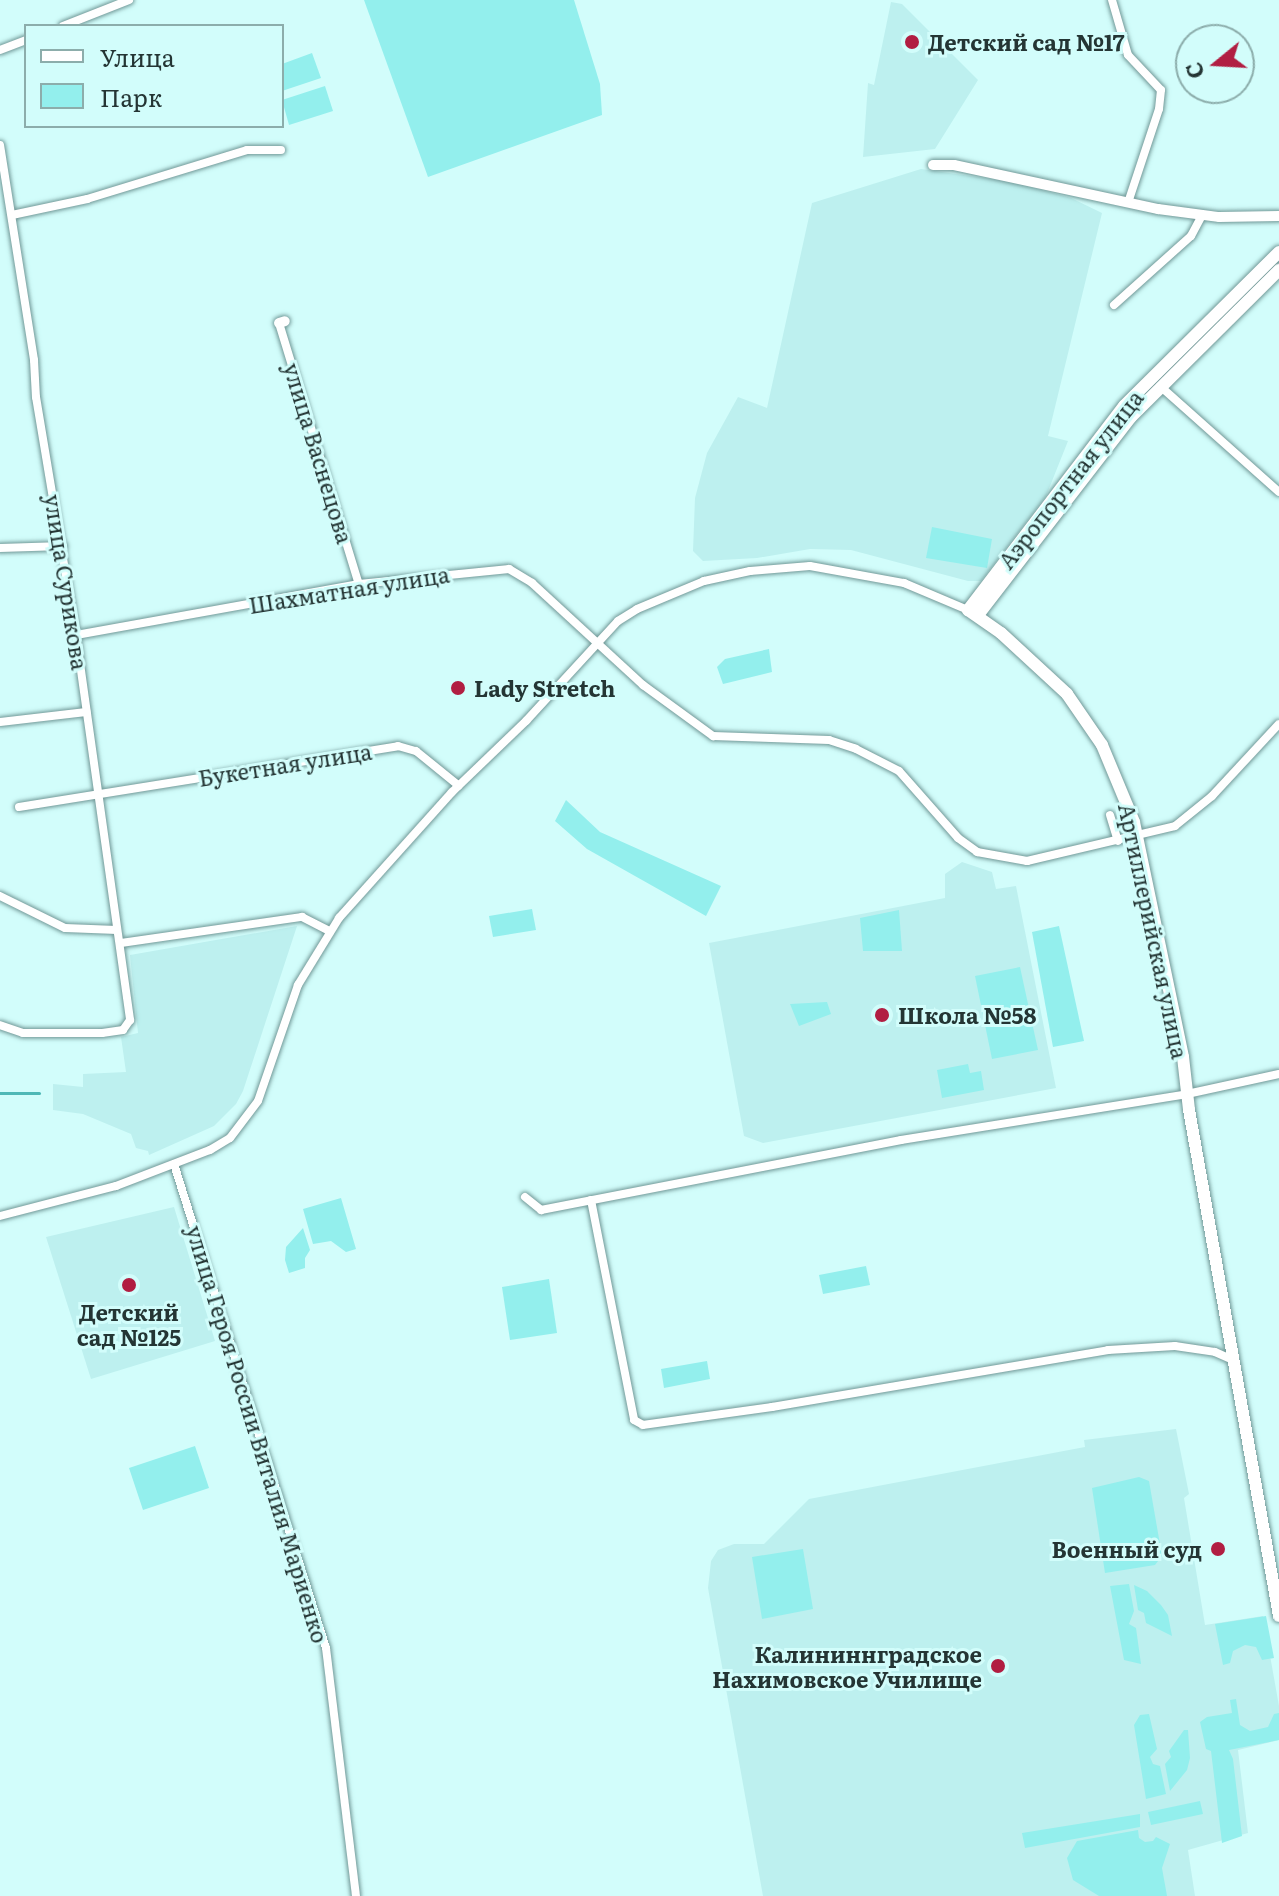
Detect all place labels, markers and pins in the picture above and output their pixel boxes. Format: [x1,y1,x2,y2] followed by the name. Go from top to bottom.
[928,29,1124,55] place label: Детский сад №17
[903,33,921,51] marker: Детский сад №17
[474,675,616,701] place label: Lady Stretch
[449,679,467,697] marker: Lady Stretch
[898,1002,1037,1028] place label: Школа №58
[873,1006,891,1024] marker: Школа №58
[120,1276,138,1294] marker: Детский сад №125
[77,1298,181,1350] place label: Детский сад №125
[1052,1536,1202,1562] place label: Военный суд
[1209,1540,1227,1558] marker: Военный суд
[712,1640,982,1692] place label: Калининнградское Нахимовское Училище
[989,1657,1007,1675] marker: Калининнградское Нахимовское Училище

